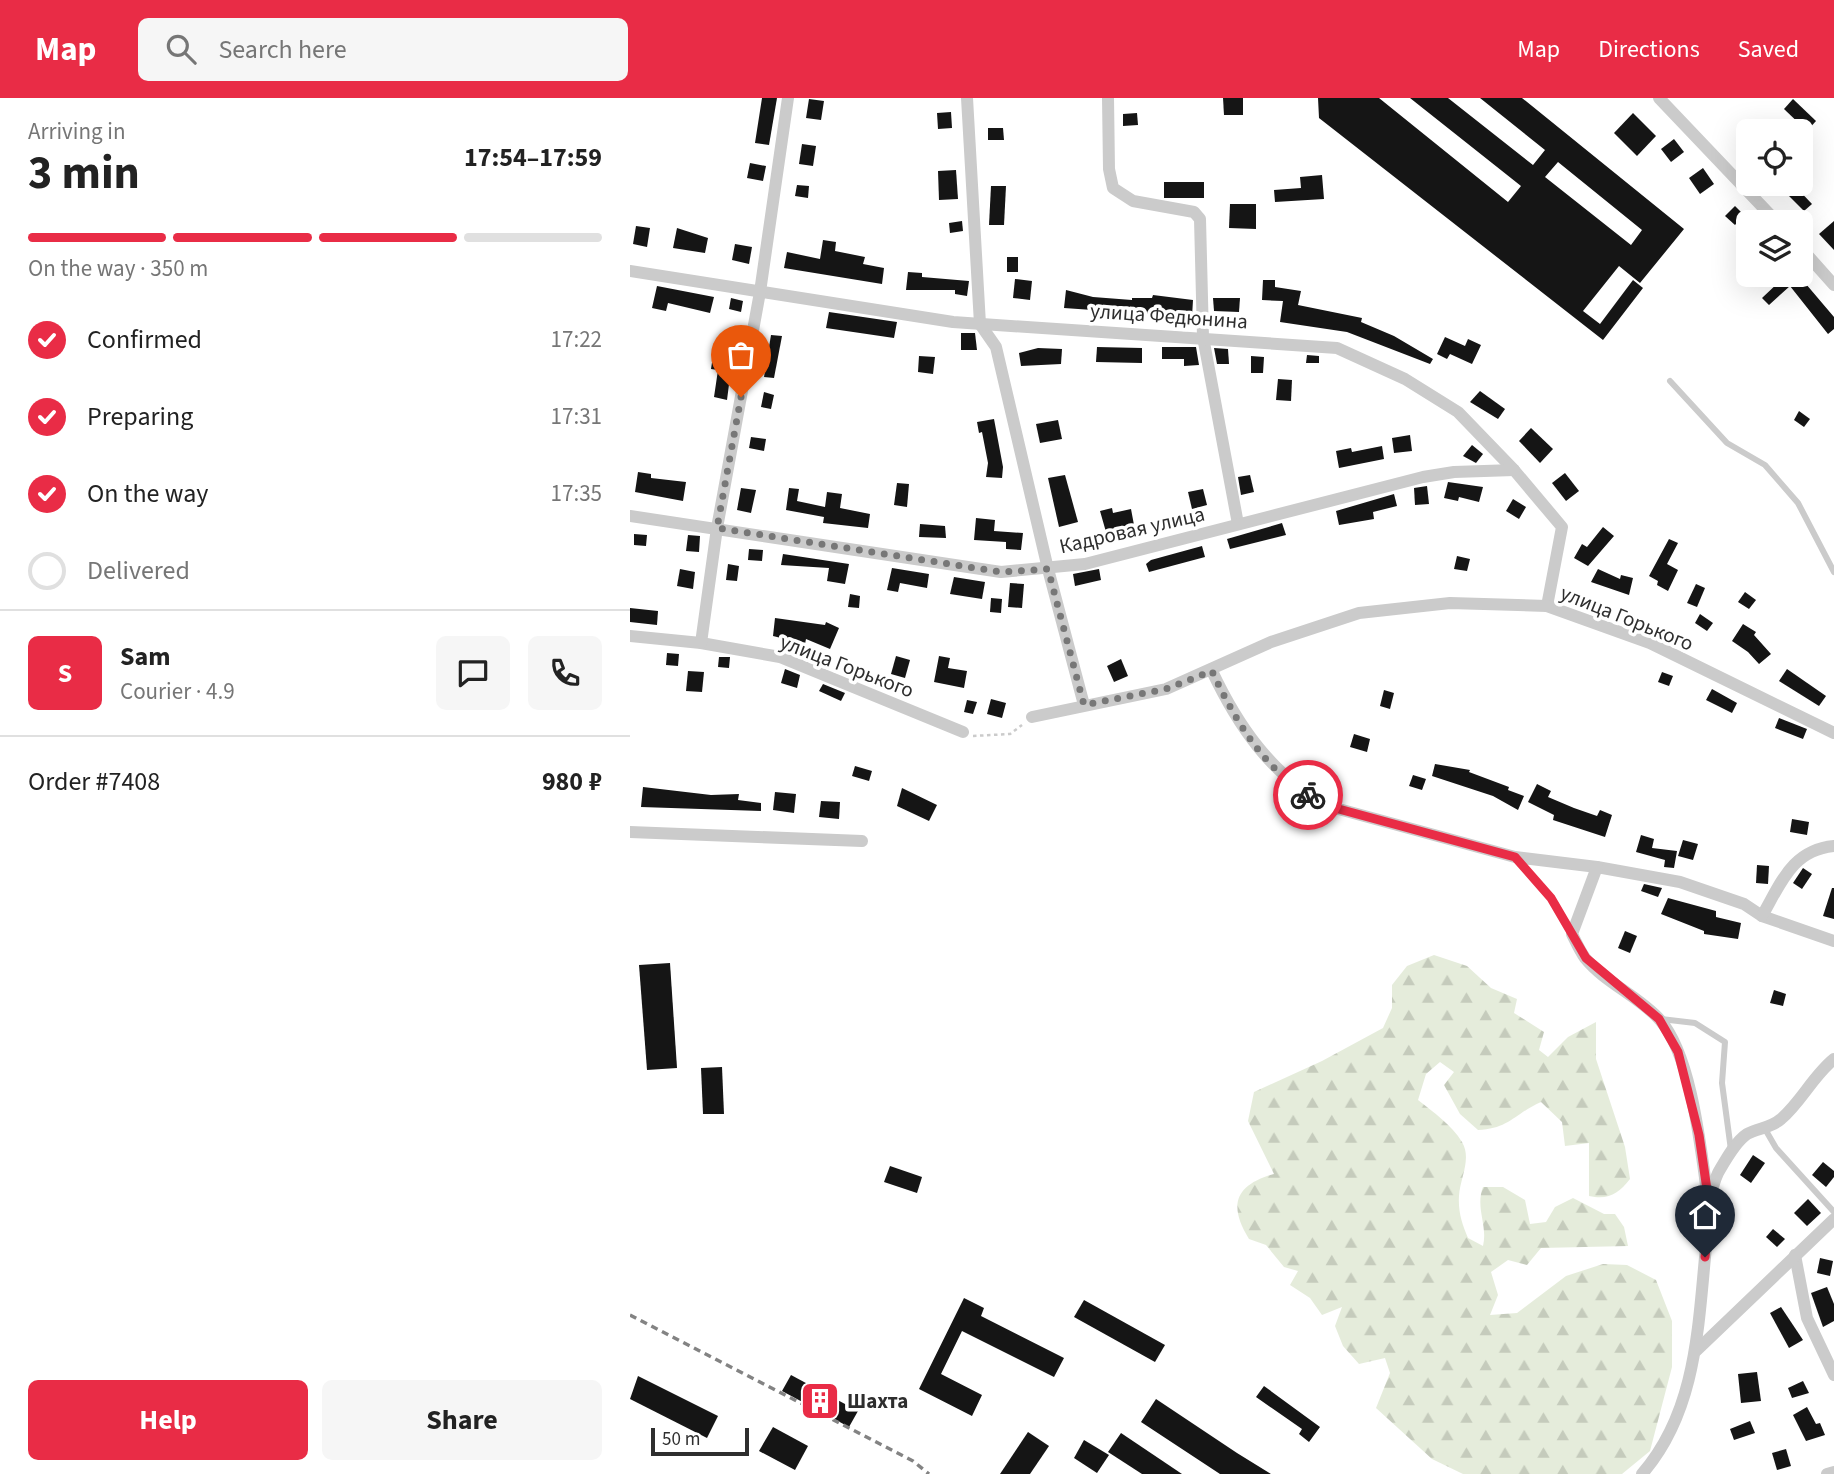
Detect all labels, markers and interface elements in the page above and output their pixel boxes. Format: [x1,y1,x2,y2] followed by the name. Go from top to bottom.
[138,18,628,81] search box
[35,26,96,73] text: Map
[162,30,200,68] icon: search
[218,31,347,68] text: Search here
[1517,32,1560,67] text: Map
[1598,32,1700,67] text: Directions
[1738,32,1799,67] text: Saved
[28,115,126,148] text: Arriving in
[1736,119,1813,287] map controls
[1736,119,1813,196] button: locate
[464,139,602,176] text: 17:54–17:59
[28,141,140,206] text: 3 min
[1736,210,1813,287] button: layers
[28,252,208,285] text: On the way · 350 m
[1089,296,1249,336] street label: улица Федюнина
[28,321,66,359] icon: check
[87,321,202,358] text: Confirmed
[551,323,602,356] text: 17:22
[711,325,771,397] pin
[722,336,760,374] icon: bag
[28,398,66,436] icon: check
[87,398,193,435] text: Preparing
[551,400,602,433] text: 17:31
[28,475,66,513] icon: check
[87,475,208,512] text: On the way
[551,477,602,510] text: 17:35
[1056,499,1208,561] street label: Кадровая улица
[87,552,190,589] text: Delivered
[1556,578,1698,658] street label: улица Горького
[776,627,918,705] street label: улица Горького
[436,636,510,710] button: chat
[528,636,602,710] button: phone
[120,638,170,675] text: Sam
[58,655,72,692] text: S
[120,675,235,708] text: Courier · 4.9
[1273,760,1343,830] courier
[28,763,160,800] text: Order #7408
[542,763,602,800] text: 980 ₽
[1289,776,1327,814] icon: bike
[1675,1185,1735,1257] pin
[1686,1196,1724,1234] icon: home
[28,1380,308,1460] button: Help
[322,1380,602,1460] button: Share
[799,1380,841,1422] building icon: Шахта
[847,1386,908,1416] place label: Шахта
[651,1425,749,1457] scale bar
[662,1426,700,1453] text: 50 m

